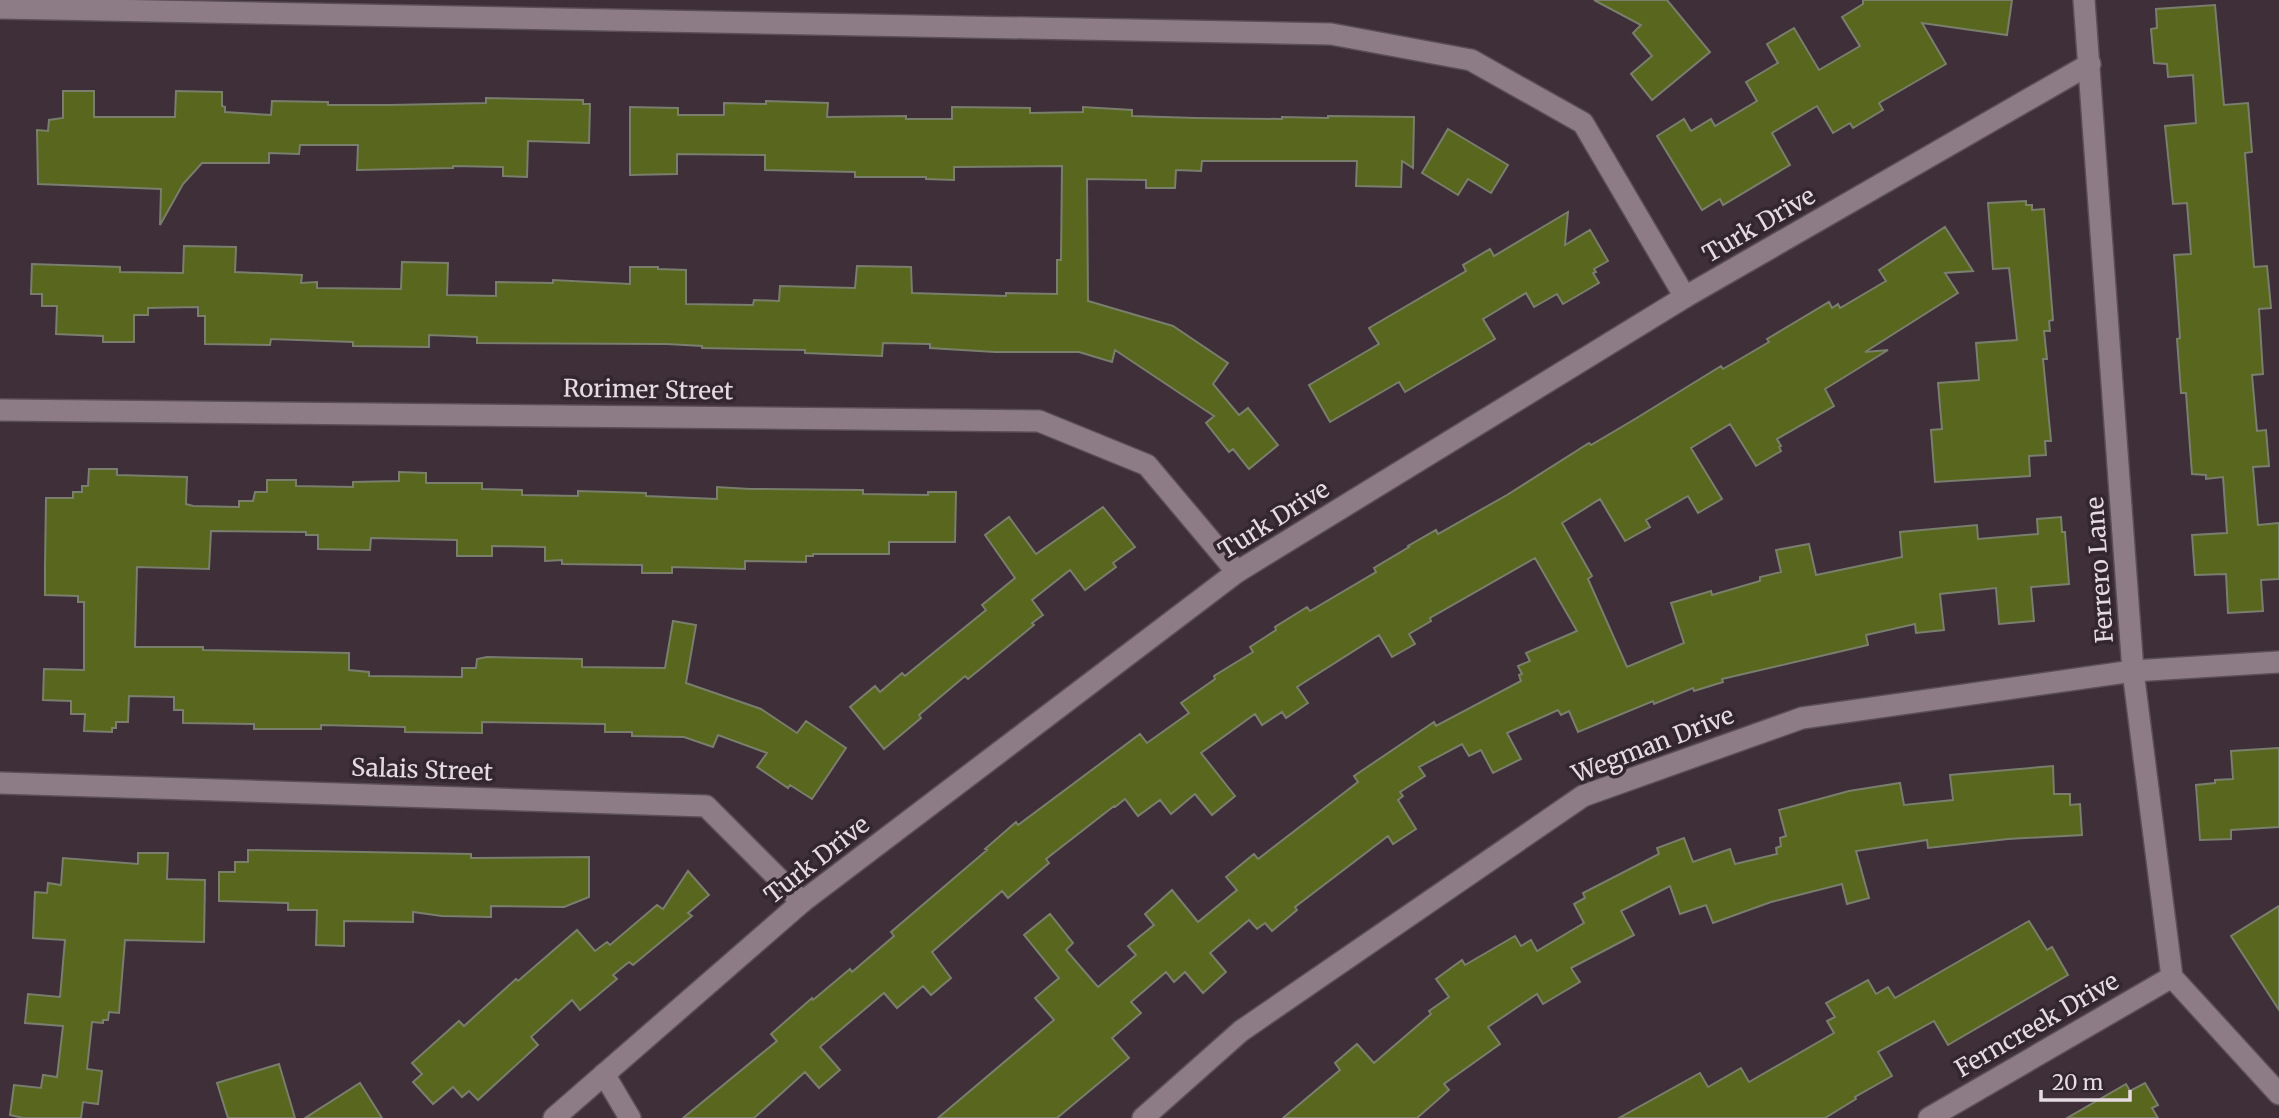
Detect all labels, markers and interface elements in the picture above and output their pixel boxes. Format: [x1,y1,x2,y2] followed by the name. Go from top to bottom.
[1697,180,1821,269] street label: Turk Drive
[563,373,734,406] street label: Rorimer Street
[1213,473,1335,566] street label: Turk Drive
[2079,496,2120,644] street label: Ferrero Lane
[1567,699,1738,790] street label: Wegman Drive
[351,752,494,787] street label: Salais Street
[758,809,875,910] street label: Turk Drive
[1949,965,2124,1084] street label: Ferncreek Drive
[2041,1058,2130,1102] scale bar
[2052,1069,2104,1096] text: 20 m

